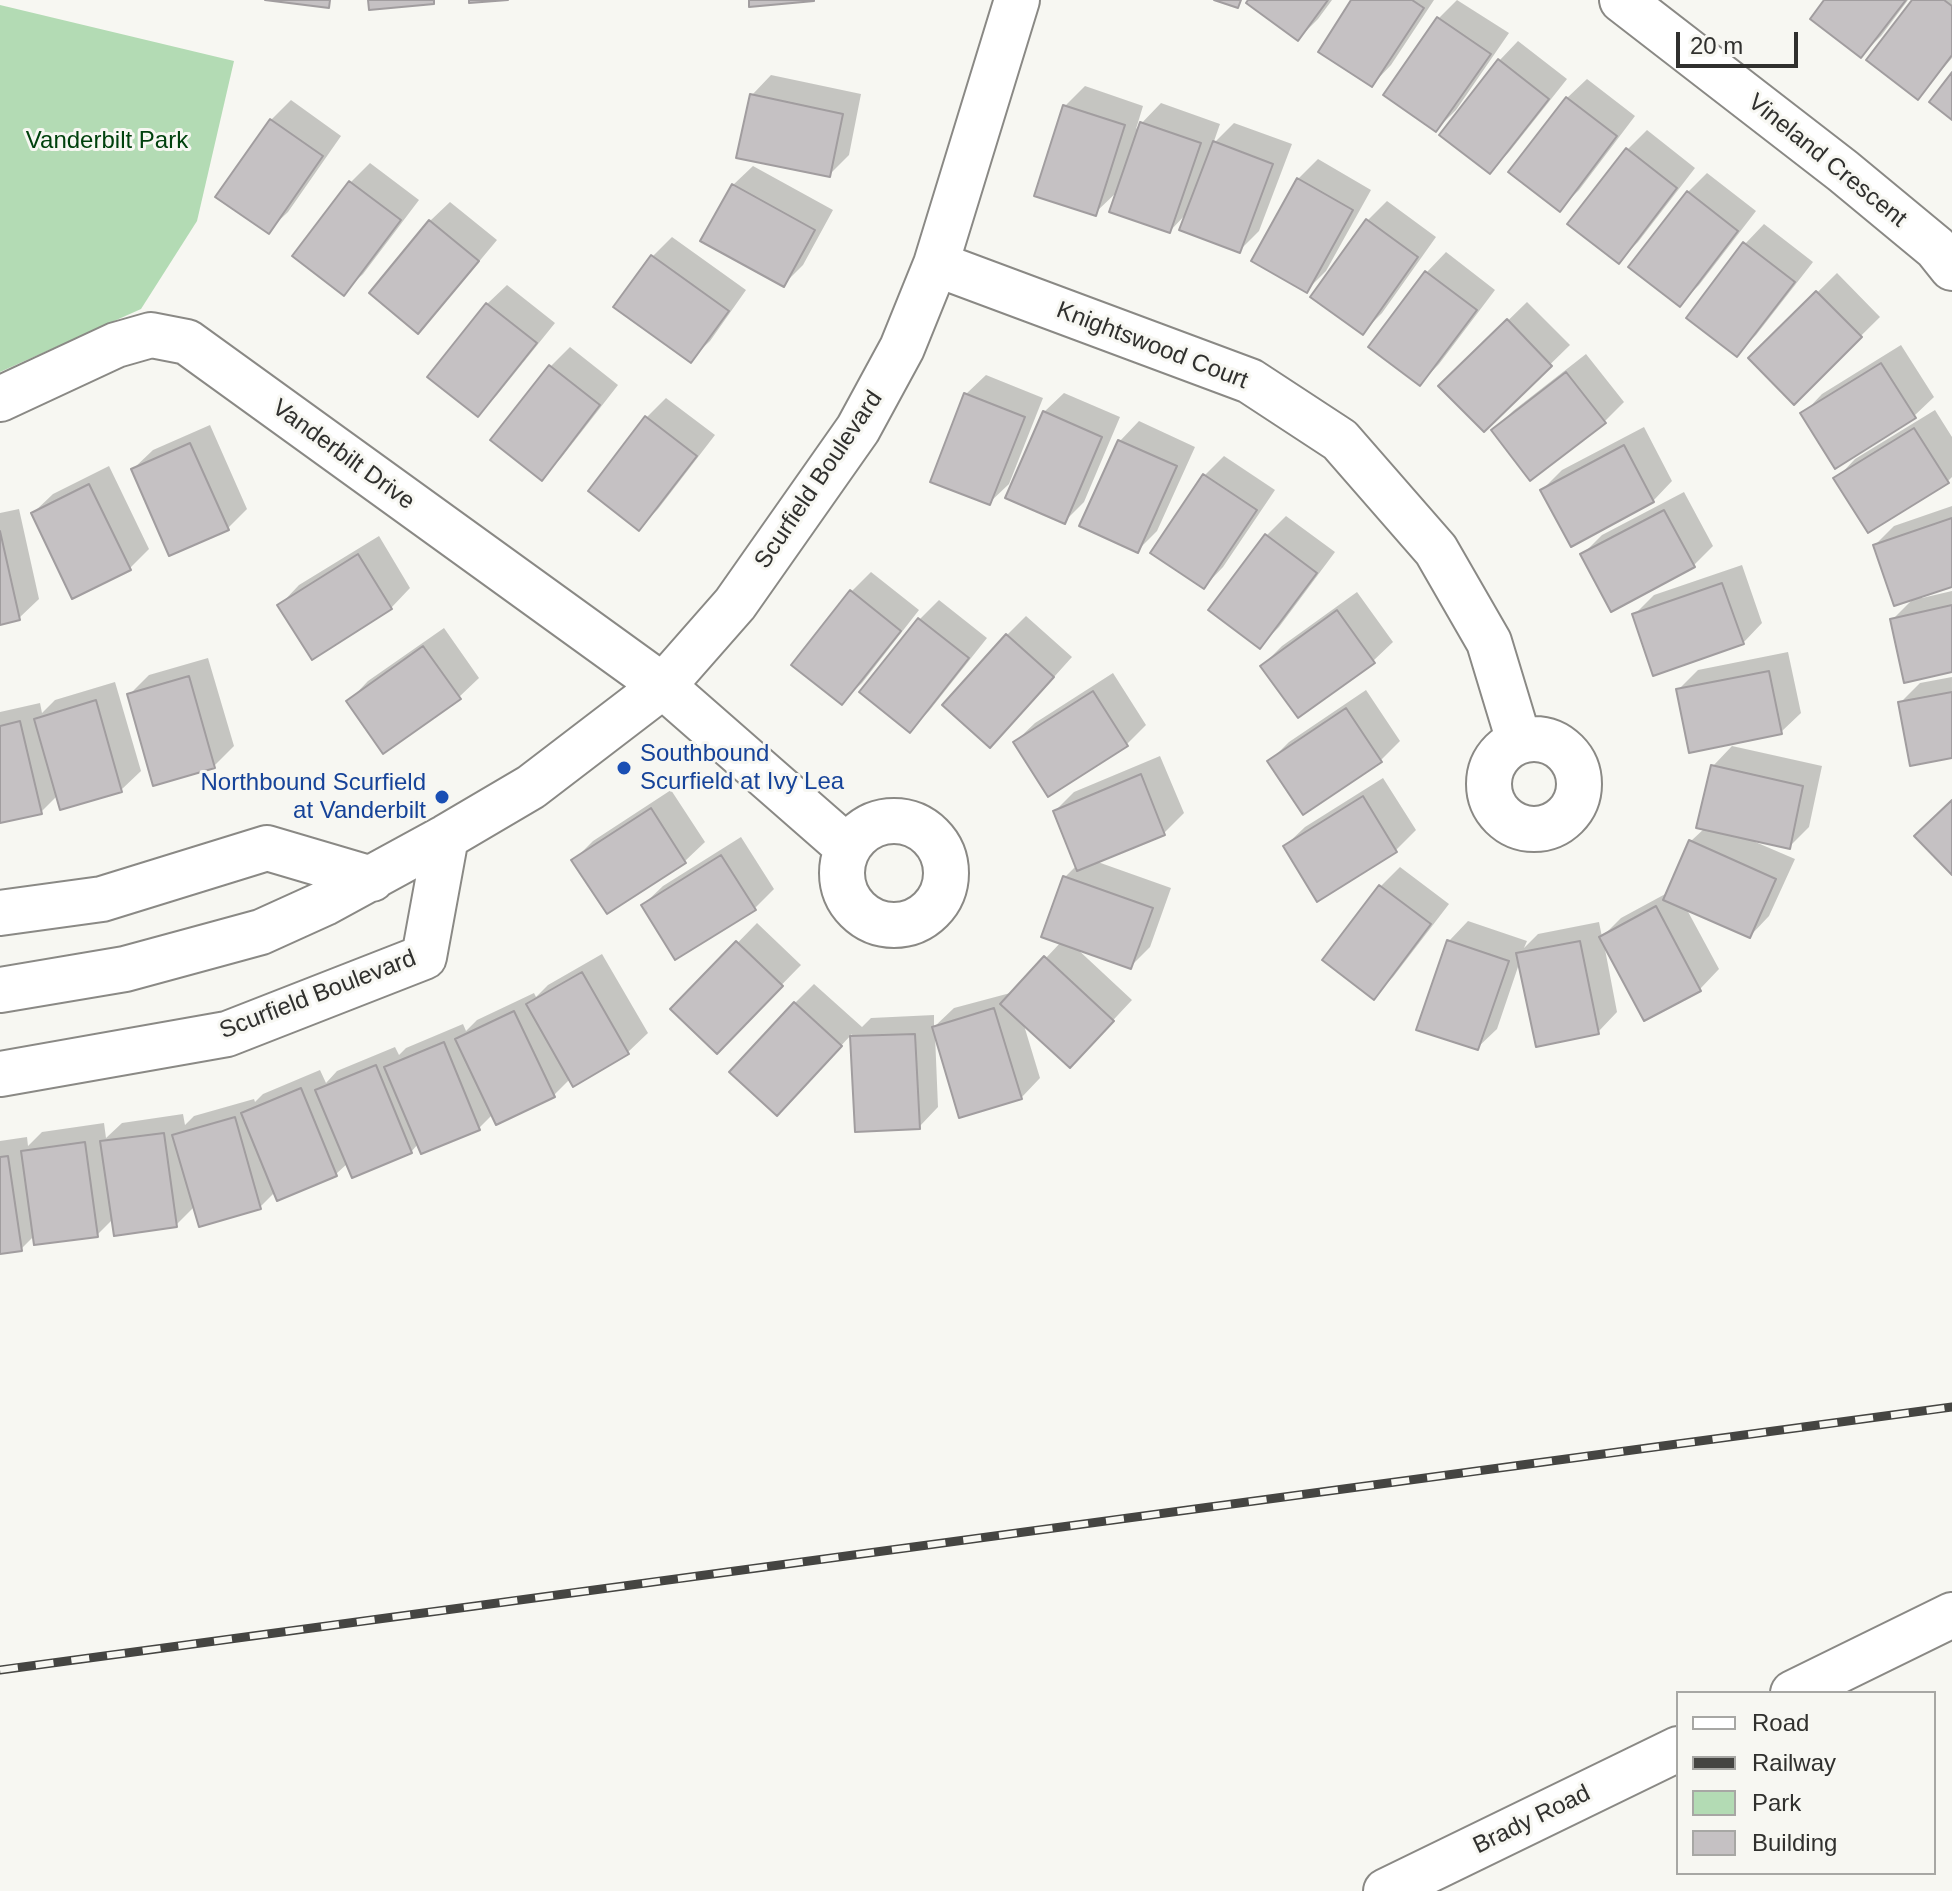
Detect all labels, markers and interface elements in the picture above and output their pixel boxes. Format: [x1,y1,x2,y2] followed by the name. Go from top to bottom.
[1680,16,1802,66] scale bar
[1690,32,1743,59] text: 20 m
[1742,88,1912,234] street label: Vineland Crescent
[26,127,188,155] park label: Vanderbilt Park
[1052,296,1252,396] street label: Knightswood Court
[749,386,889,574] street label: Scurfield Boulevard
[266,394,420,516] street label: Vanderbilt Drive
[640,740,844,796] place label: Southbound Scurfield at Ivy Lea
[615,759,633,777] marker: Southbound Scurfield at Ivy Lea
[201,769,426,825] place label: Northbound Scurfield at Vanderbilt
[433,788,451,806] marker: Northbound Scurfield at Vanderbilt
[216,944,420,1046] street label: Scurfield Boulevard
[1676,1691,1936,1875] legend
[1752,1709,1809,1736] text: Road
[1752,1749,1836,1776] text: Railway
[1469,1779,1595,1861] street label: Brady Road
[1752,1789,1801,1816] text: Park
[1752,1829,1837,1856] text: Building

